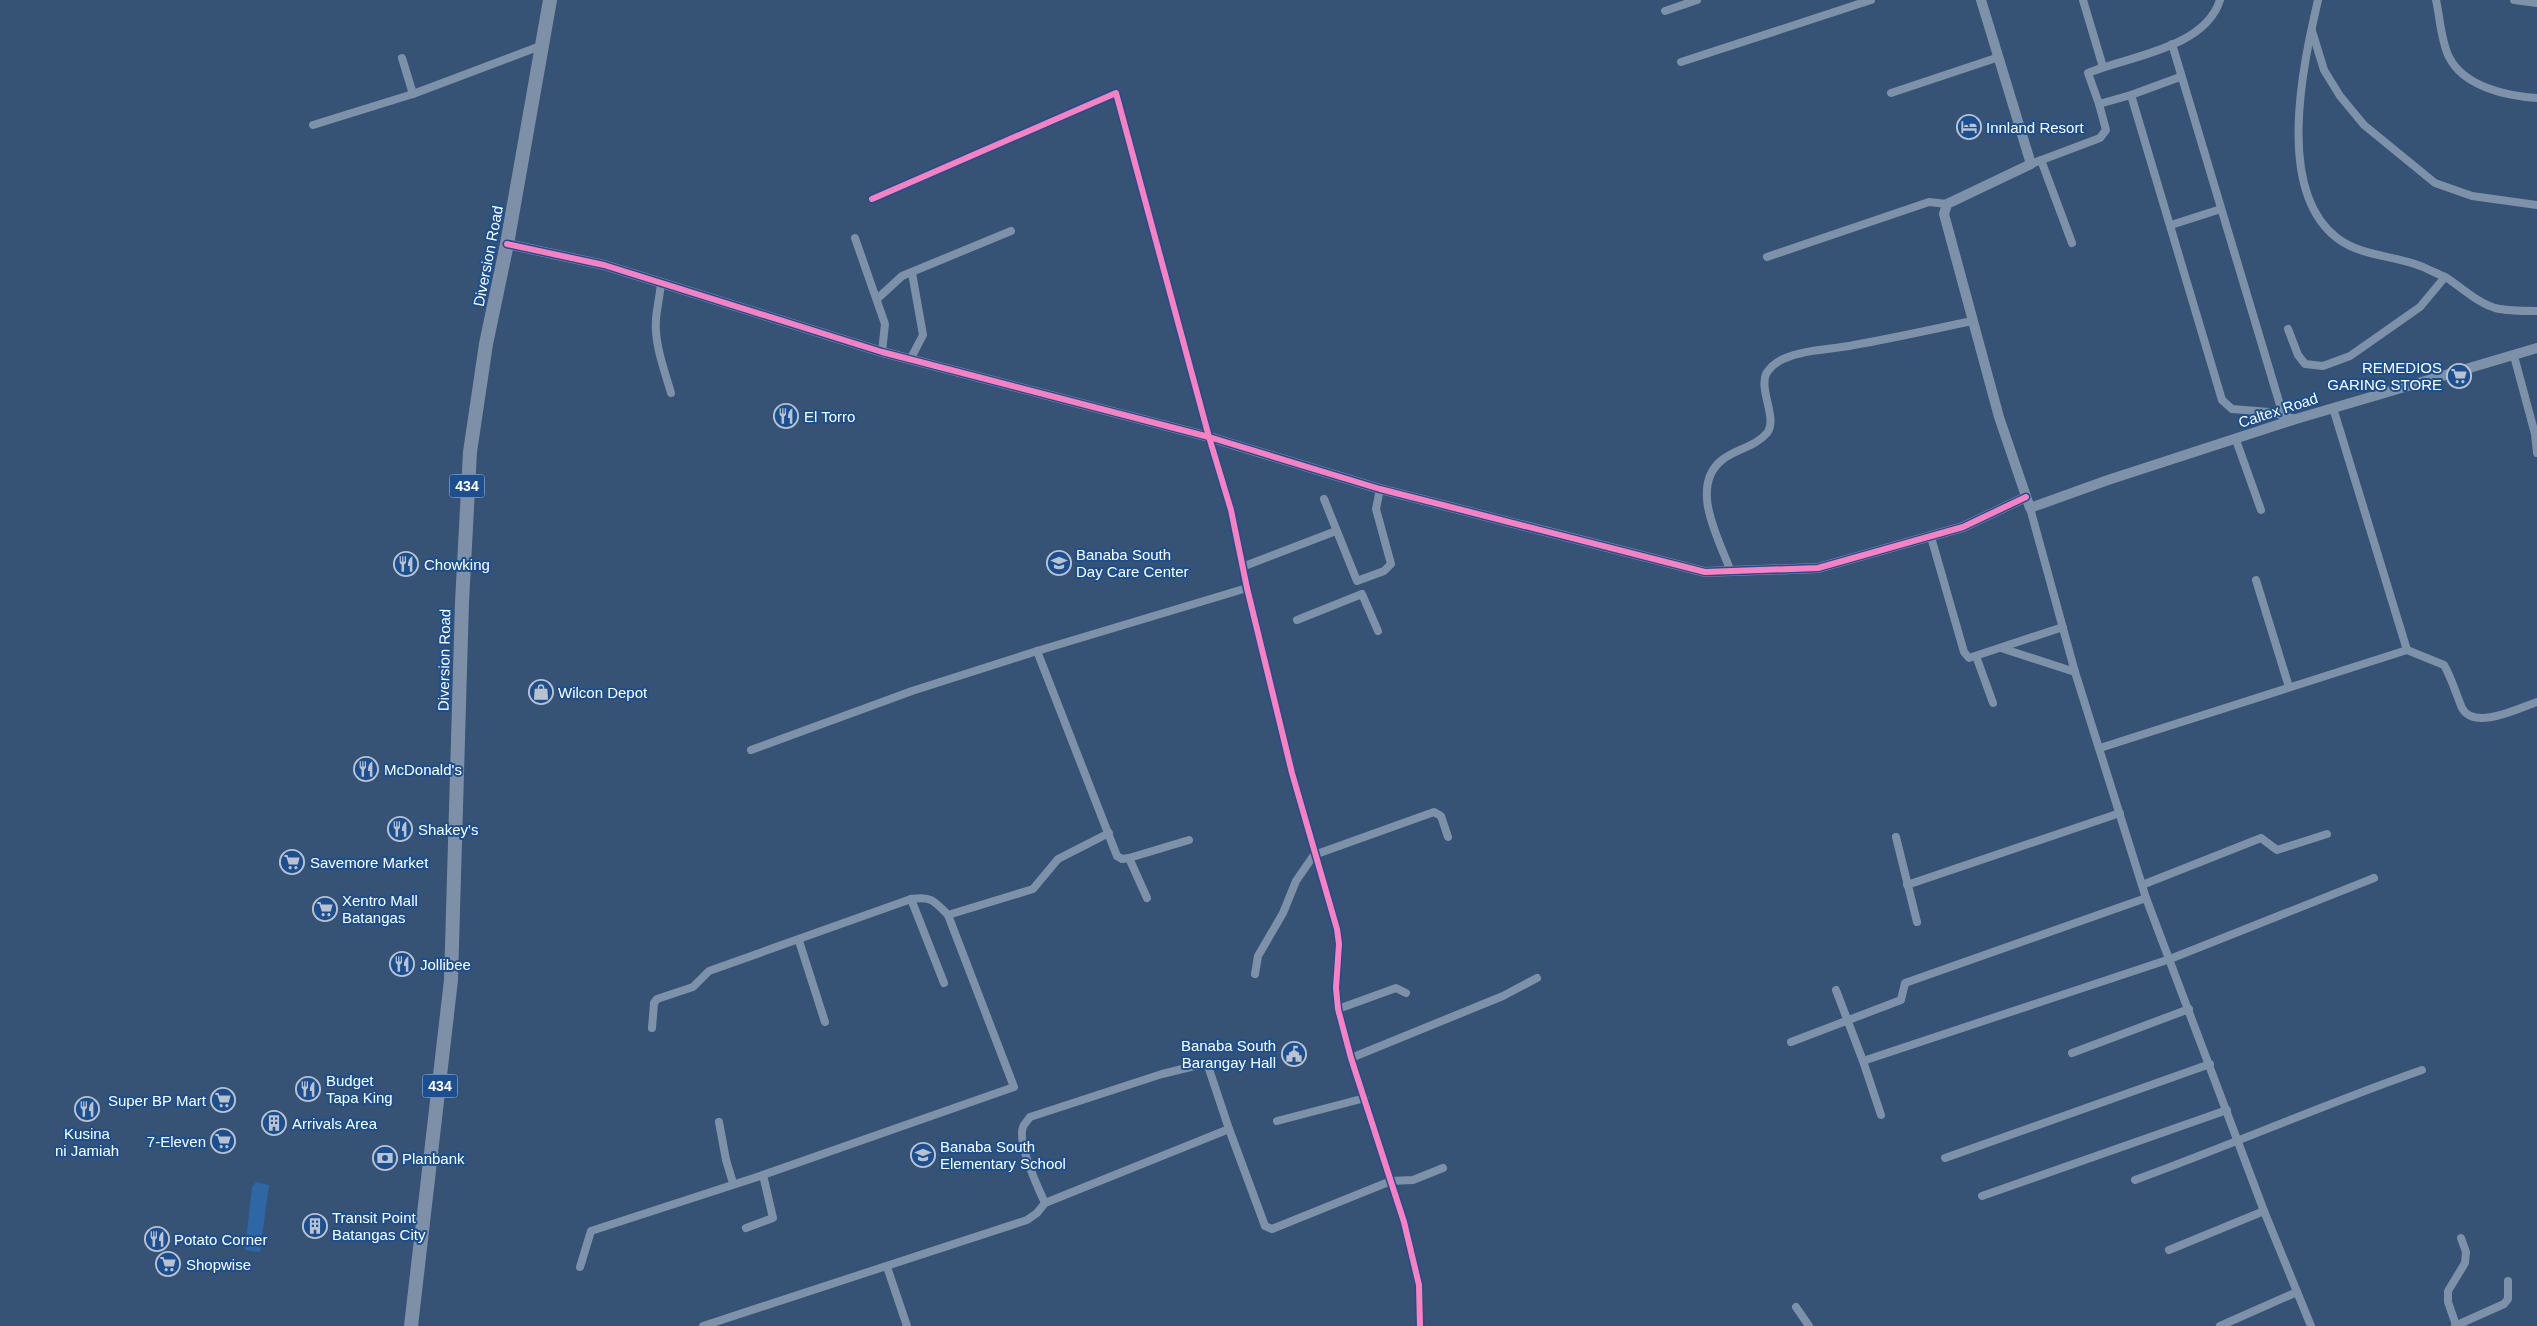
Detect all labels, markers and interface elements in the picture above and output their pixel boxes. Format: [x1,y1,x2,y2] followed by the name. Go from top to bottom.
[1956,114,1982,140] hotel icon: Innland Resort
[1986,119,2084,136] place label: Innland Resort
[470,204,506,308] street label: Diversion Road
[2327,359,2442,393] place label: REMEDIOS GARING STORE
[2446,363,2472,389] supermarket icon: REMEDIOS GARING STORE
[2236,389,2320,431] street label: Caltex Road
[773,403,799,429] restaurant icon: El Torro
[804,408,855,425] place label: El Torro
[450,474,484,498] road number: 434
[1076,546,1189,580] place label: Banaba South Day Care Center
[1046,550,1072,576] school or university icon: Banaba South Day Care Center
[393,551,419,577] restaurant icon: Chowking
[424,556,490,573] place label: Chowking
[435,609,453,711] street label: Diversion Road
[528,679,554,705] shop icon: Wilcon Depot
[558,684,648,701] place label: Wilcon Depot
[353,756,379,782] restaurant icon: McDonald's
[384,761,462,778] place label: McDonald's
[387,816,413,842] restaurant icon: Shakey's
[418,821,478,838] place label: Shakey's
[279,849,305,875] supermarket icon: Savemore Market
[310,854,429,871] place label: Savemore Market
[342,892,418,926] place label: Xentro Mall Batangas
[312,896,338,922] supermarket icon: Xentro Mall Batangas
[389,951,415,977] restaurant icon: Jollibee
[420,956,471,973] place label: Jollibee
[1181,1037,1276,1071] place label: Banaba South Barangay Hall
[1281,1041,1307,1067] public building icon: Banaba South Barangay Hall
[326,1072,393,1106] place label: Budget Tapa King
[422,1074,458,1098] road number: 434
[295,1076,321,1102] restaurant icon: Budget Tapa King
[210,1087,236,1113] supermarket icon: Super BP Mart
[108,1092,207,1109] place label: Super BP Mart
[74,1096,100,1122] restaurant icon: Kusina ni Jamiah
[261,1110,287,1136] building icon: Arrivals Area
[292,1115,378,1132] place label: Arrivals Area
[55,1125,119,1159] place label: Kusina ni Jamiah
[210,1128,236,1154] supermarket icon: 7-Eleven
[147,1133,206,1150] place label: 7-Eleven
[940,1138,1066,1172] place label: Banaba South Elementary School
[910,1142,936,1168] school or university icon: Banaba South Elementary School
[372,1145,398,1171] bank icon: Planbank
[402,1150,465,1167] place label: Planbank
[332,1209,426,1243] place label: Transit Point Batangas City
[302,1213,328,1239] building icon: Transit Point Batangas City
[144,1226,170,1252] restaurant icon: Potato Corner
[174,1231,267,1248] place label: Potato Corner
[155,1251,181,1277] supermarket icon: Shopwise
[186,1256,251,1273] place label: Shopwise

